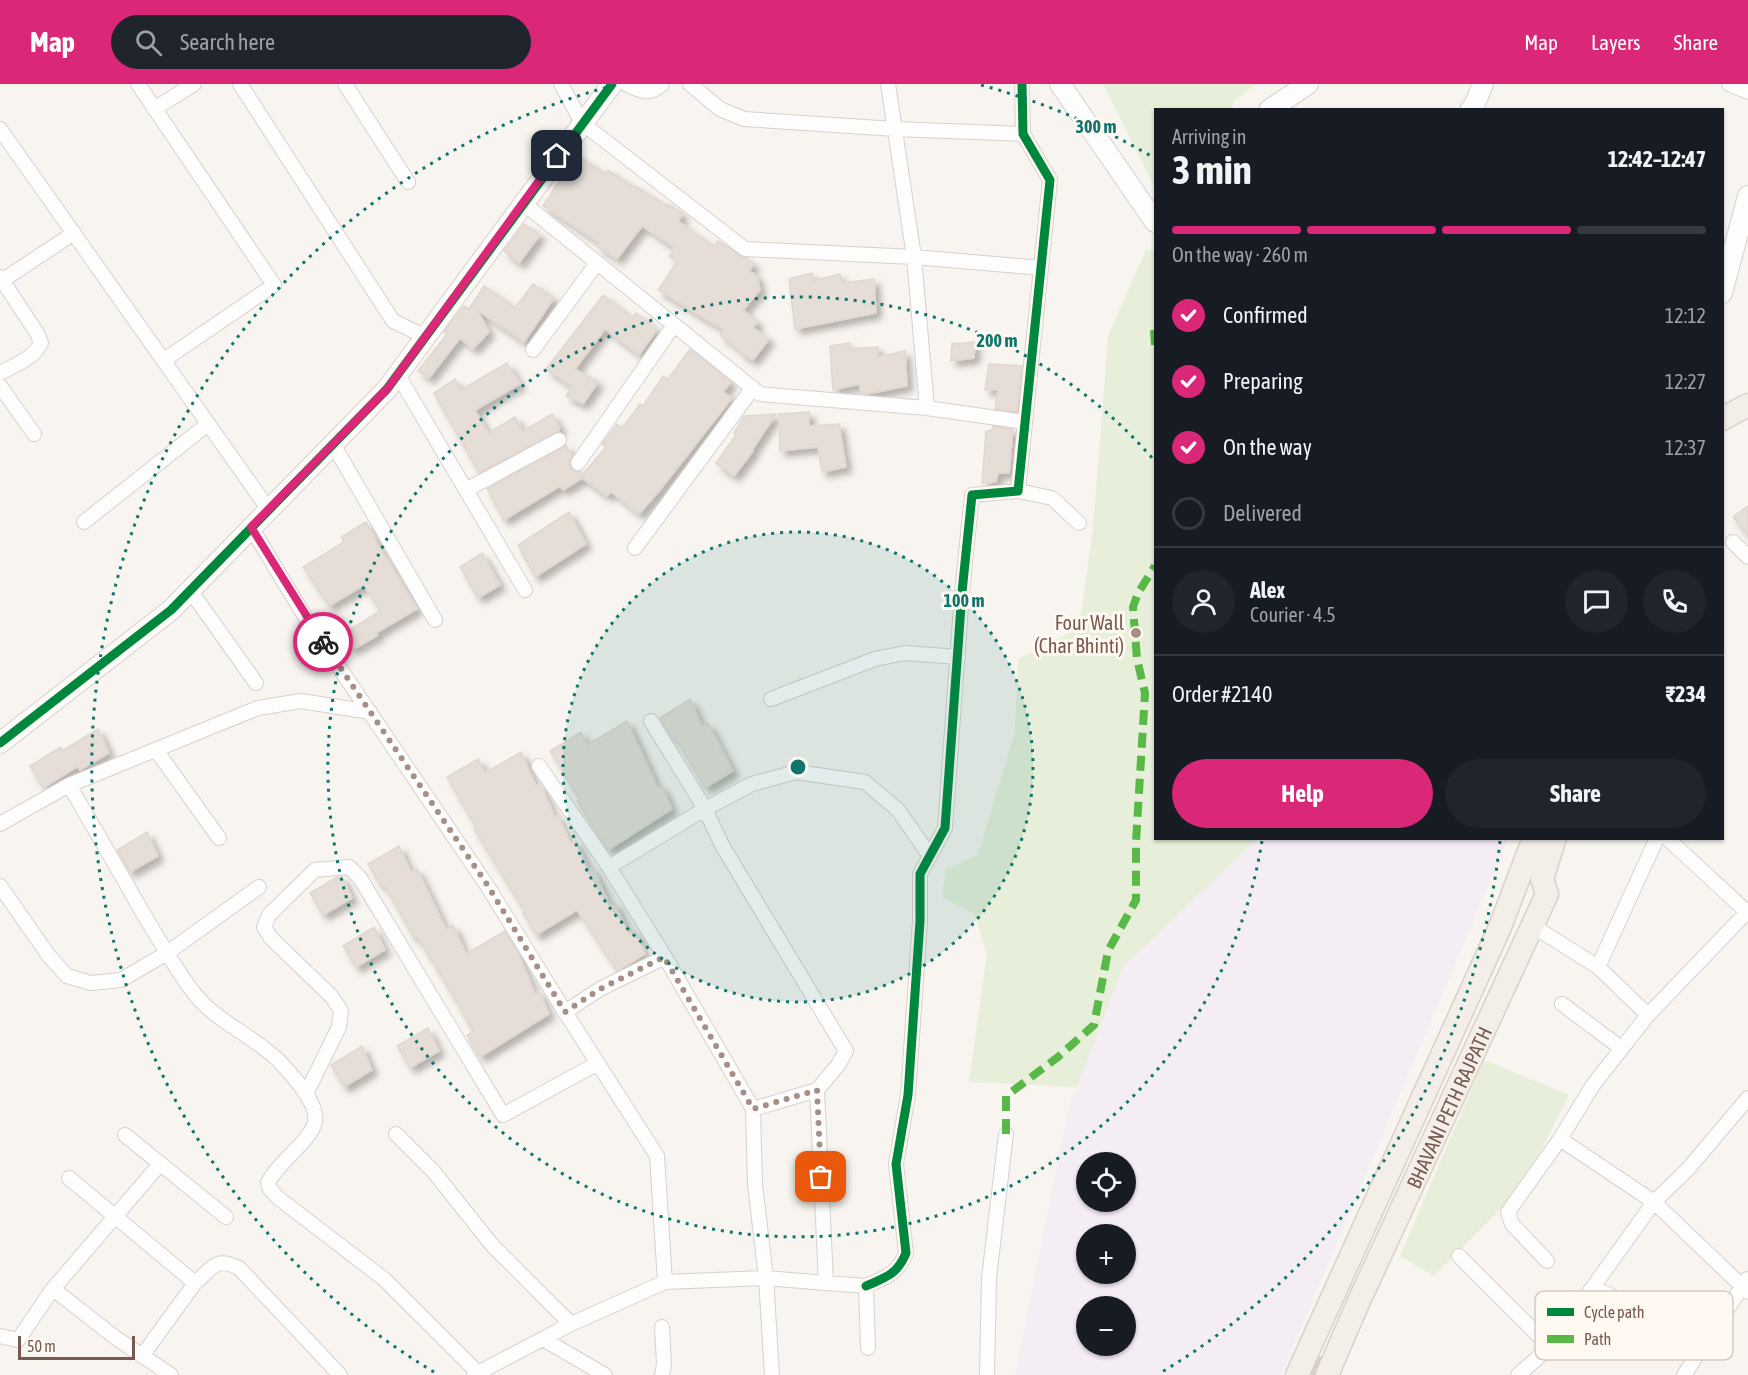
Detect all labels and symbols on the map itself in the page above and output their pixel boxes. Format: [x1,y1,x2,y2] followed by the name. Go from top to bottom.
[1076,116,1116,137] text: 300 m
[531,130,582,181] pin
[977,330,1017,351] text: 200 m
[944,590,984,611] text: 100 m
[1034,611,1125,657] place label: Four Wall (Char Bhinti)
[293,612,353,672] courier
[1129,626,1143,640] marker: Four Wall (Char Bhinti)
[788,757,808,777] centre of rings
[1401,1023,1496,1192] street label: BHAVANI PETH RAJPATH
[795,1151,846,1202] pin
[1535,1291,1733,1360] legend
[1584,1303,1644,1322] text: Cycle path
[1584,1330,1611,1348] text: Path
[18,1333,135,1360] scale bar

